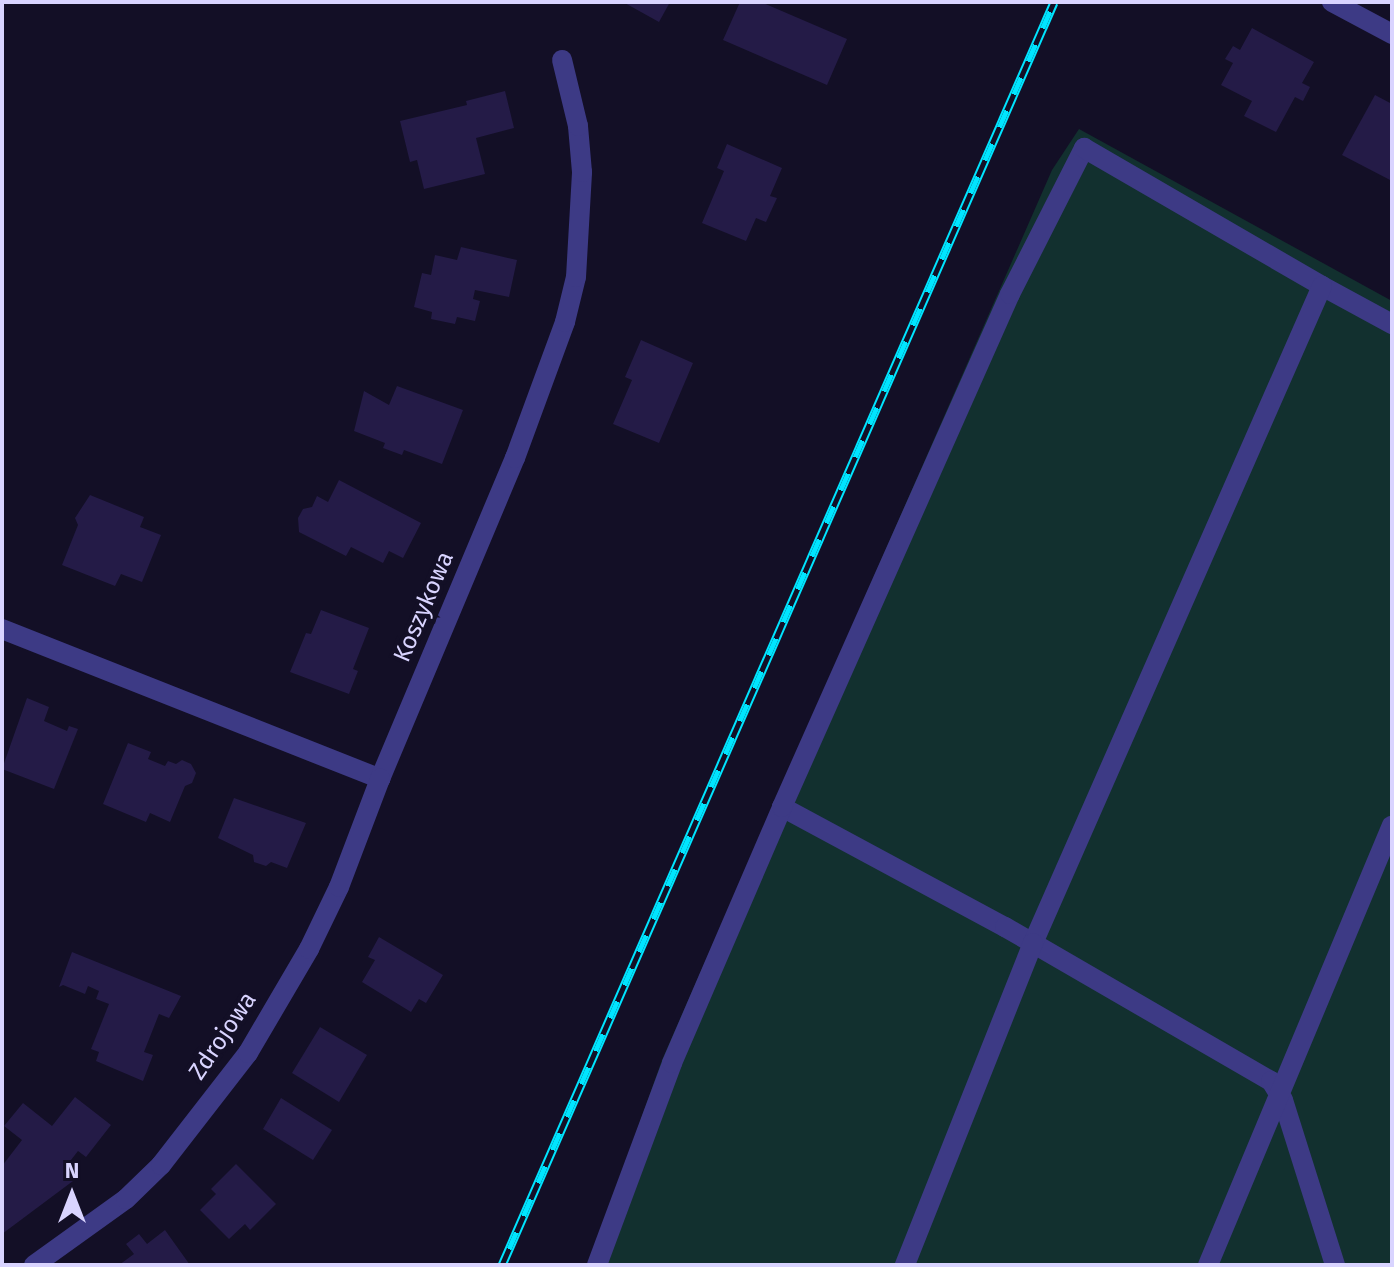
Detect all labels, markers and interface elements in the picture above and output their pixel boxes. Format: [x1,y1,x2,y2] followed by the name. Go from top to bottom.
[388,547,460,667] street label: Koszykowa
[183,987,263,1085] street label: Zdrojowa
[32,1155,112,1235] north arrow
[65,1157,79,1184] text: N

